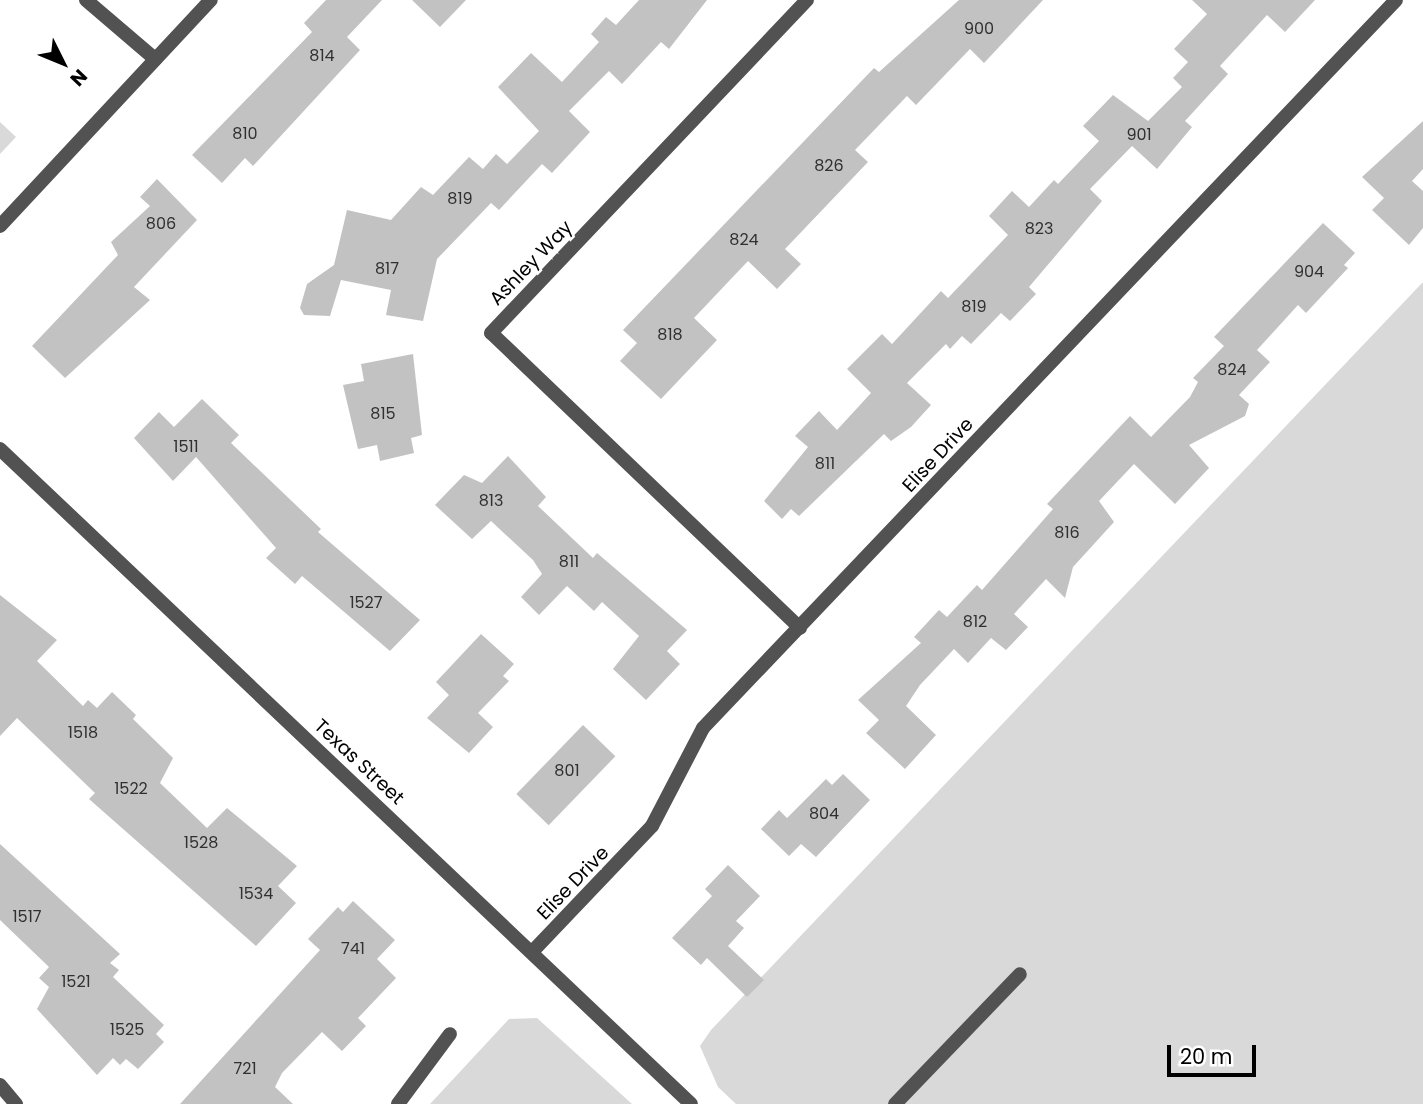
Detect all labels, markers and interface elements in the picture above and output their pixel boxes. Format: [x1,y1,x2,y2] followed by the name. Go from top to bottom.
[964,19,994,39] house number: 900
[28,28,98,98] north arrow
[309,46,335,66] house number: 814
[64,63,93,92] text: N
[232,124,258,144] house number: 810
[1126,125,1152,145] house number: 901
[814,156,844,176] house number: 826
[447,189,473,209] house number: 819
[146,214,176,234] house number: 806
[485,216,577,310] street label: Ashley Way
[1025,219,1053,239] house number: 823
[729,230,759,250] house number: 824
[375,259,399,279] house number: 817
[1294,262,1324,282] house number: 904
[961,297,987,317] house number: 819
[657,325,683,345] house number: 818
[1217,360,1247,380] house number: 824
[370,404,396,424] house number: 815
[898,413,978,497] street label: Elise Drive
[173,437,199,457] house number: 1511
[815,454,835,474] house number: 811
[479,491,503,511] house number: 813
[1054,523,1080,543] house number: 816
[559,552,579,572] house number: 811
[349,593,383,613] house number: 1527
[963,612,987,632] house number: 812
[309,715,409,809] street label: Texas Street
[68,723,98,743] house number: 1518
[554,761,580,781] house number: 801
[114,779,148,799] house number: 1522
[809,804,839,824] house number: 804
[184,833,218,853] house number: 1528
[532,841,614,925] street label: Elise Drive
[239,884,273,904] house number: 1534
[12,907,42,927] house number: 1517
[341,939,365,959] house number: 741
[61,972,91,992] house number: 1521
[110,1020,144,1040] house number: 1525
[1171,1030,1260,1074] scale bar
[1180,1042,1233,1071] text: 20 m
[233,1059,257,1079] house number: 721

